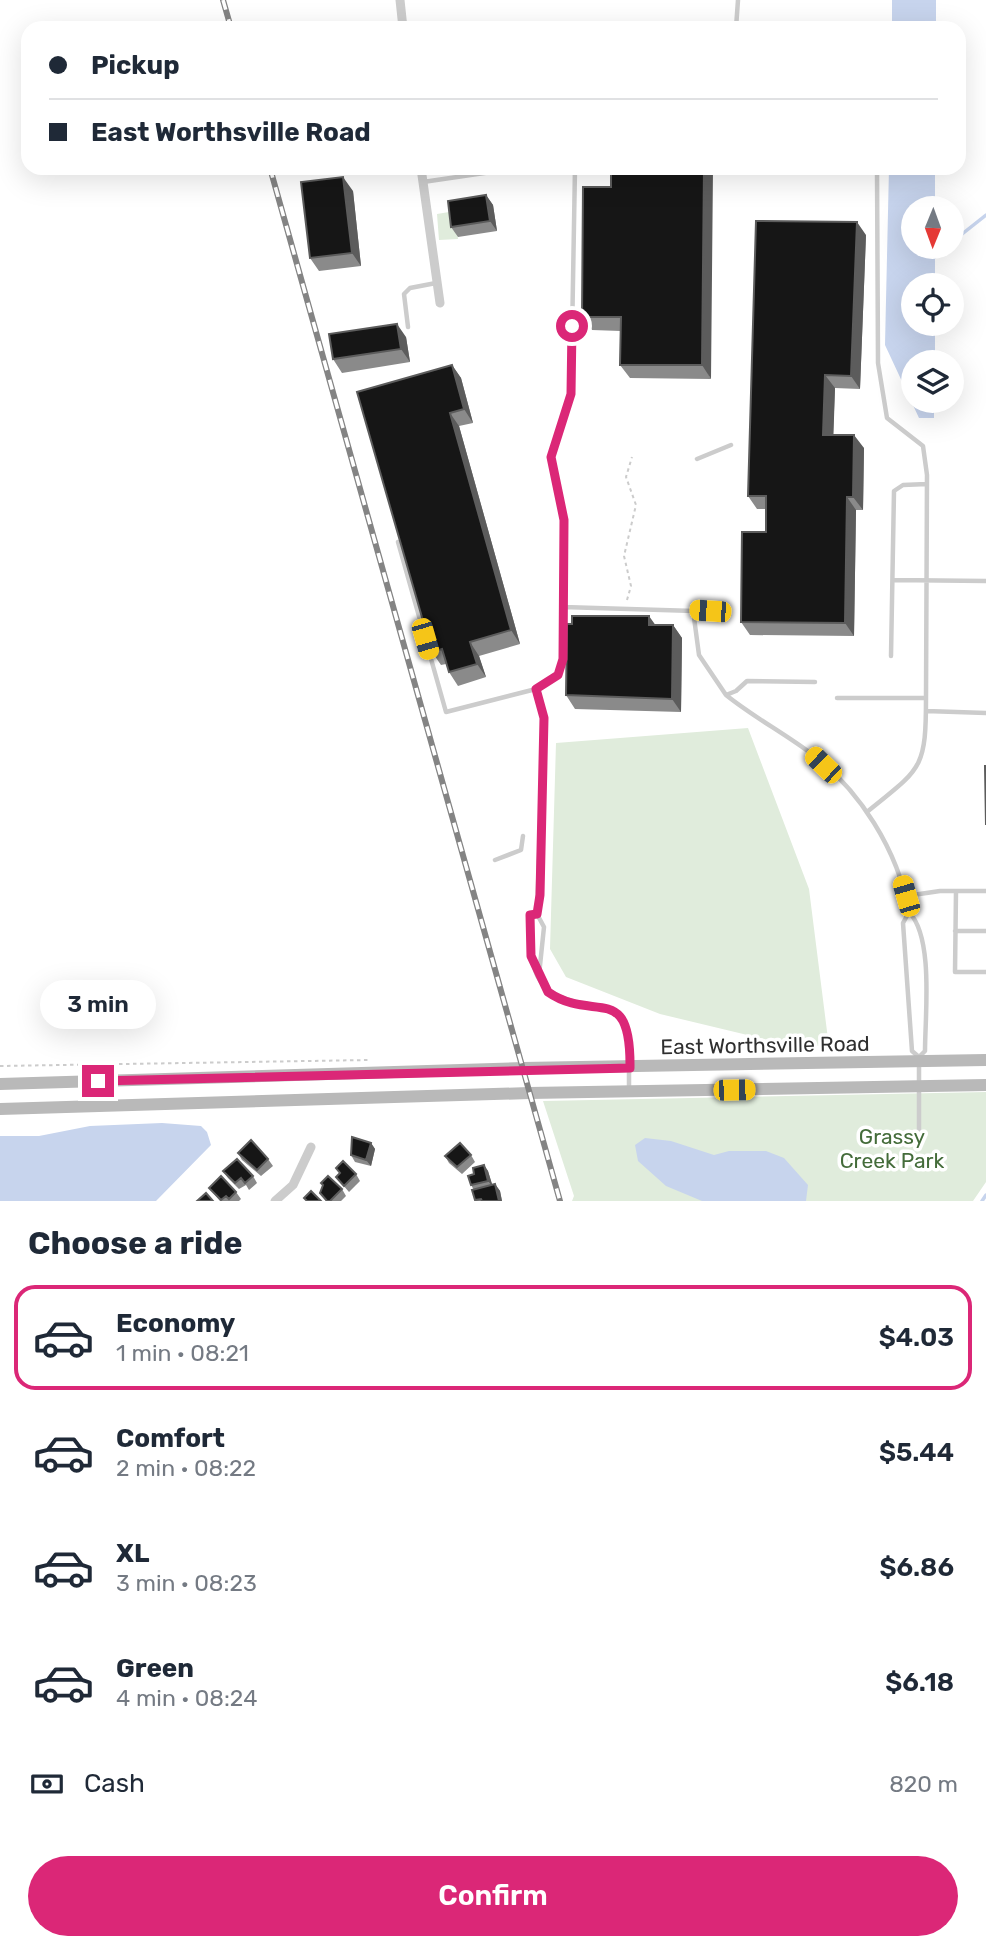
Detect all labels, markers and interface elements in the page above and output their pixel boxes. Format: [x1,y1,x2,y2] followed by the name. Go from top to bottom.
[91,50,180,81] text: Pickup
[91,117,371,148] text: East Worthsville Road
[901,196,964,259] north arrow
[901,196,964,413] map controls
[901,273,964,336] button: locate
[556,310,588,342] route start
[901,350,964,413] button: layers
[689,599,732,623] car
[410,616,441,662] car
[801,743,846,787] car
[891,873,922,919] car
[40,979,156,1028] callout: 3 min
[67,990,129,1018] text: 3 min
[660,1031,870,1059] street label: East Worthsville Road
[82,1065,114,1097] route end
[713,1079,756,1101] car
[840,1124,945,1173] park label: Grassy Creek Park
[28,1224,242,1262] text: Choose a ride
[32,1306,95,1369] icon: car
[116,1308,235,1339] text: Economy
[879,1322,954,1353] text: $4.03
[116,1339,249,1367] text: 1 min · 08:21
[32,1421,95,1484] icon: car
[116,1423,225,1454] text: Comfort
[879,1437,954,1468] text: $5.44
[116,1454,256,1482] text: 2 min · 08:22
[32,1536,95,1599] icon: car
[116,1538,149,1569] text: XL
[879,1552,954,1583] text: $6.86
[116,1569,257,1597] text: 3 min · 08:23
[32,1651,95,1714] icon: car
[116,1653,194,1684] text: Green
[885,1667,954,1698] text: $6.18
[116,1684,257,1712] text: 4 min · 08:24
[28,1765,66,1803] icon: cash
[84,1768,145,1799] text: Cash
[889,1770,958,1798] text: 820 m
[28,1856,958,1936] button: Confirm

